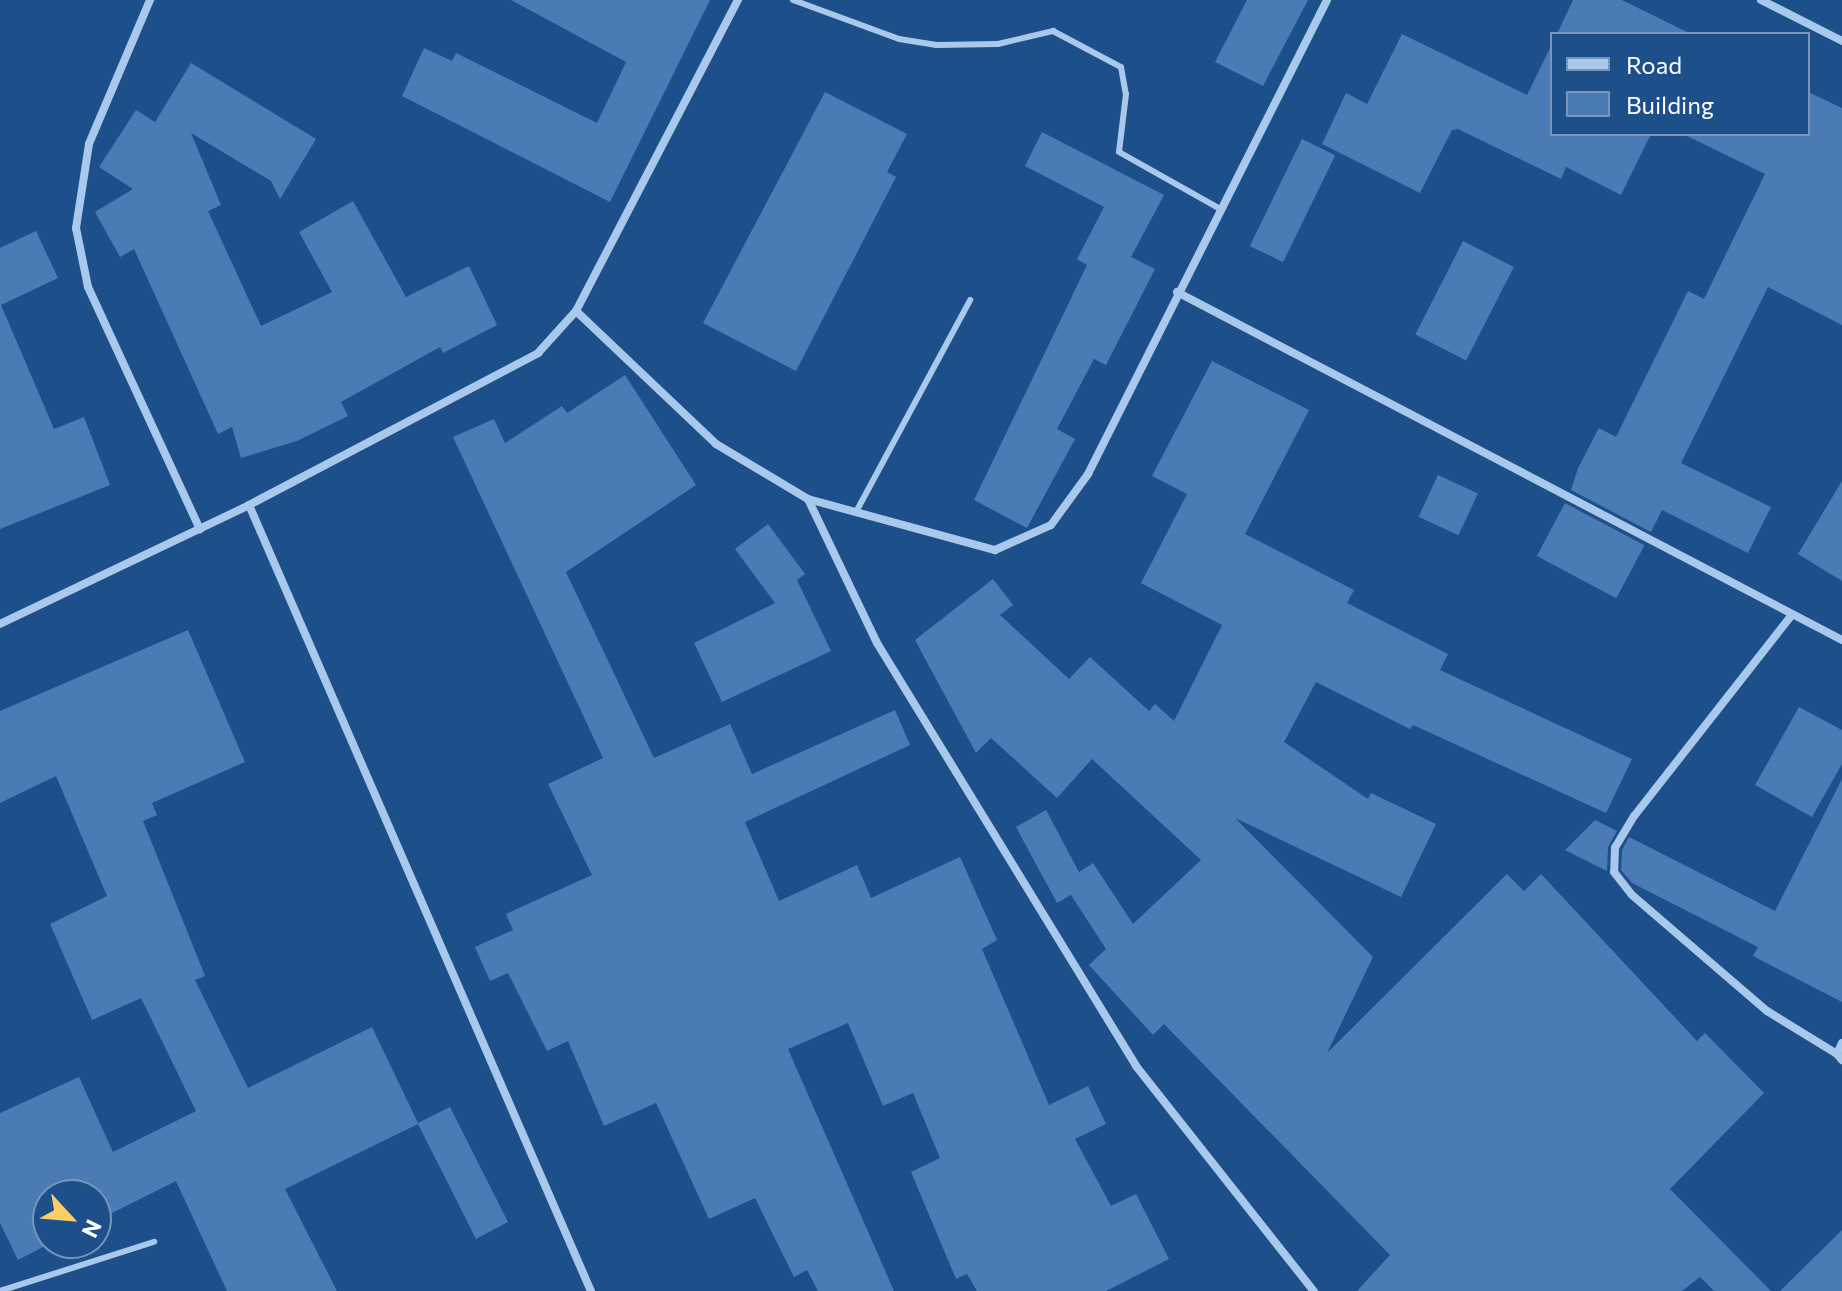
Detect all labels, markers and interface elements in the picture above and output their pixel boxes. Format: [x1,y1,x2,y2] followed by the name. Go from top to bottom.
[1550,32,1810,136] legend
[1626,50,1682,79] text: Road
[1626,90,1714,119] text: Building
[32,1179,112,1259] north arrow
[76,1216,108,1242] text: N

